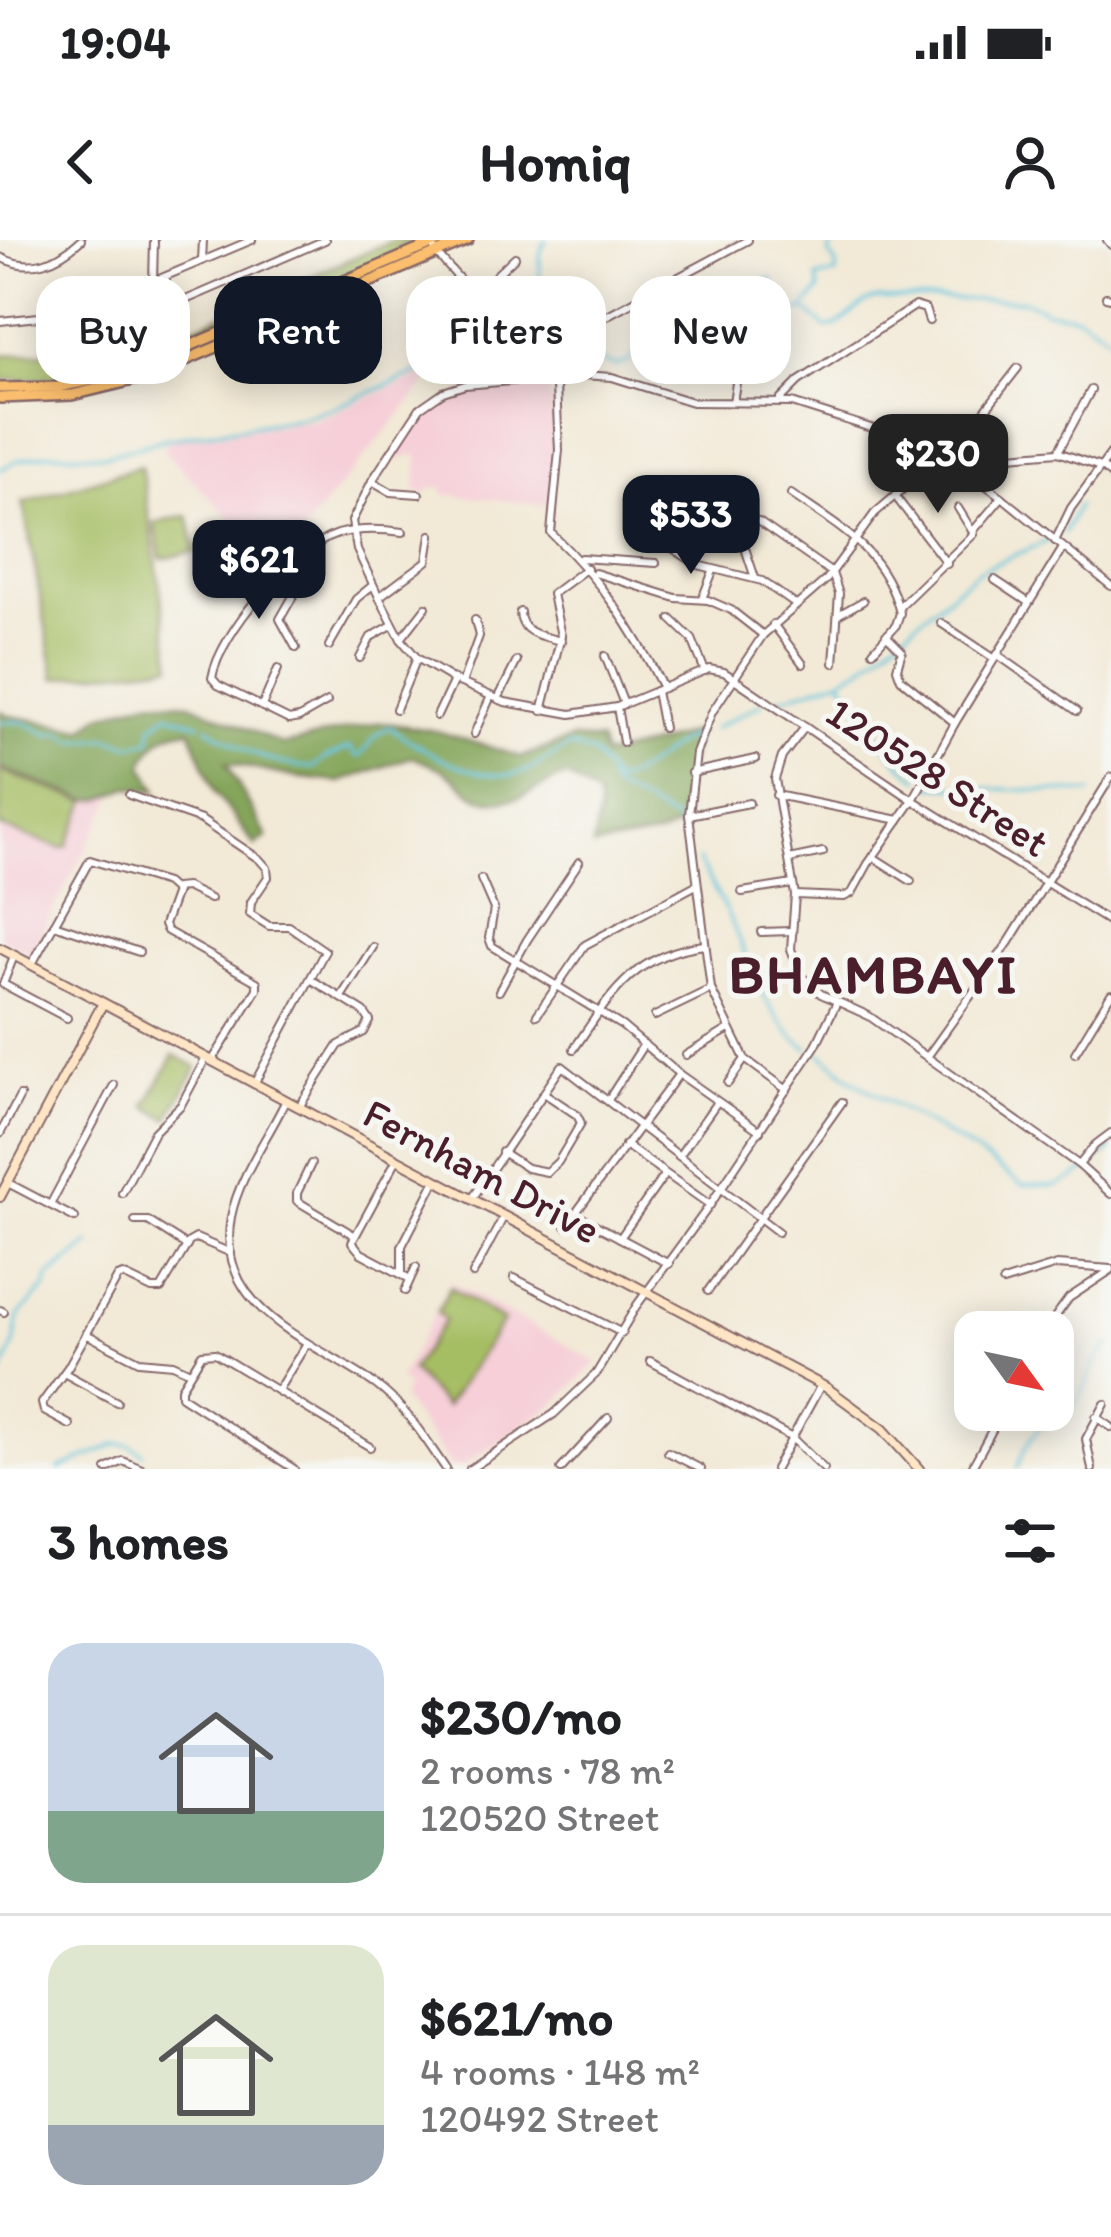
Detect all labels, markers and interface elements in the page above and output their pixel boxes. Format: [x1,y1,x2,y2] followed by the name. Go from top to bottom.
[60,15,170,69] text: 19:04
[48,129,114,195] icon: back
[997,129,1063,195] icon: person
[480,130,631,195] text: Homiq
[36,276,190,384] chip: Buy
[214,276,382,384] chip: Rent
[406,276,606,384] chip: Filters
[630,276,791,384] chip: New
[867,414,1009,516] pin: $230
[895,429,981,476] text: $230
[620,475,762,577] pin: $533
[650,490,732,537] text: $533
[188,520,330,622] pin: $621
[219,535,299,582] text: $621
[817,686,1059,868] street label: 120528 Street
[729,942,1019,1007] district label: BHAMBAYI
[355,1087,609,1255] street label: Fernham Drive
[954,1311,1074,1431] north arrow
[954,1311,1074,1431] map controls
[997,1508,1063,1574] icon: filters
[48,1511,229,1572] text: 3 homes
[420,1686,622,1747] text: $230/mo
[144,1691,288,1835] icon: home
[420,1747,675,1794] text: 2 rooms · 78 m²
[420,1794,660,1841] text: 120520 Street
[420,1987,614,2048] text: $621/mo
[144,1993,288,2137] icon: home
[420,2048,700,2095] text: 4 rooms · 148 m²
[420,2095,659,2142] text: 120492 Street

